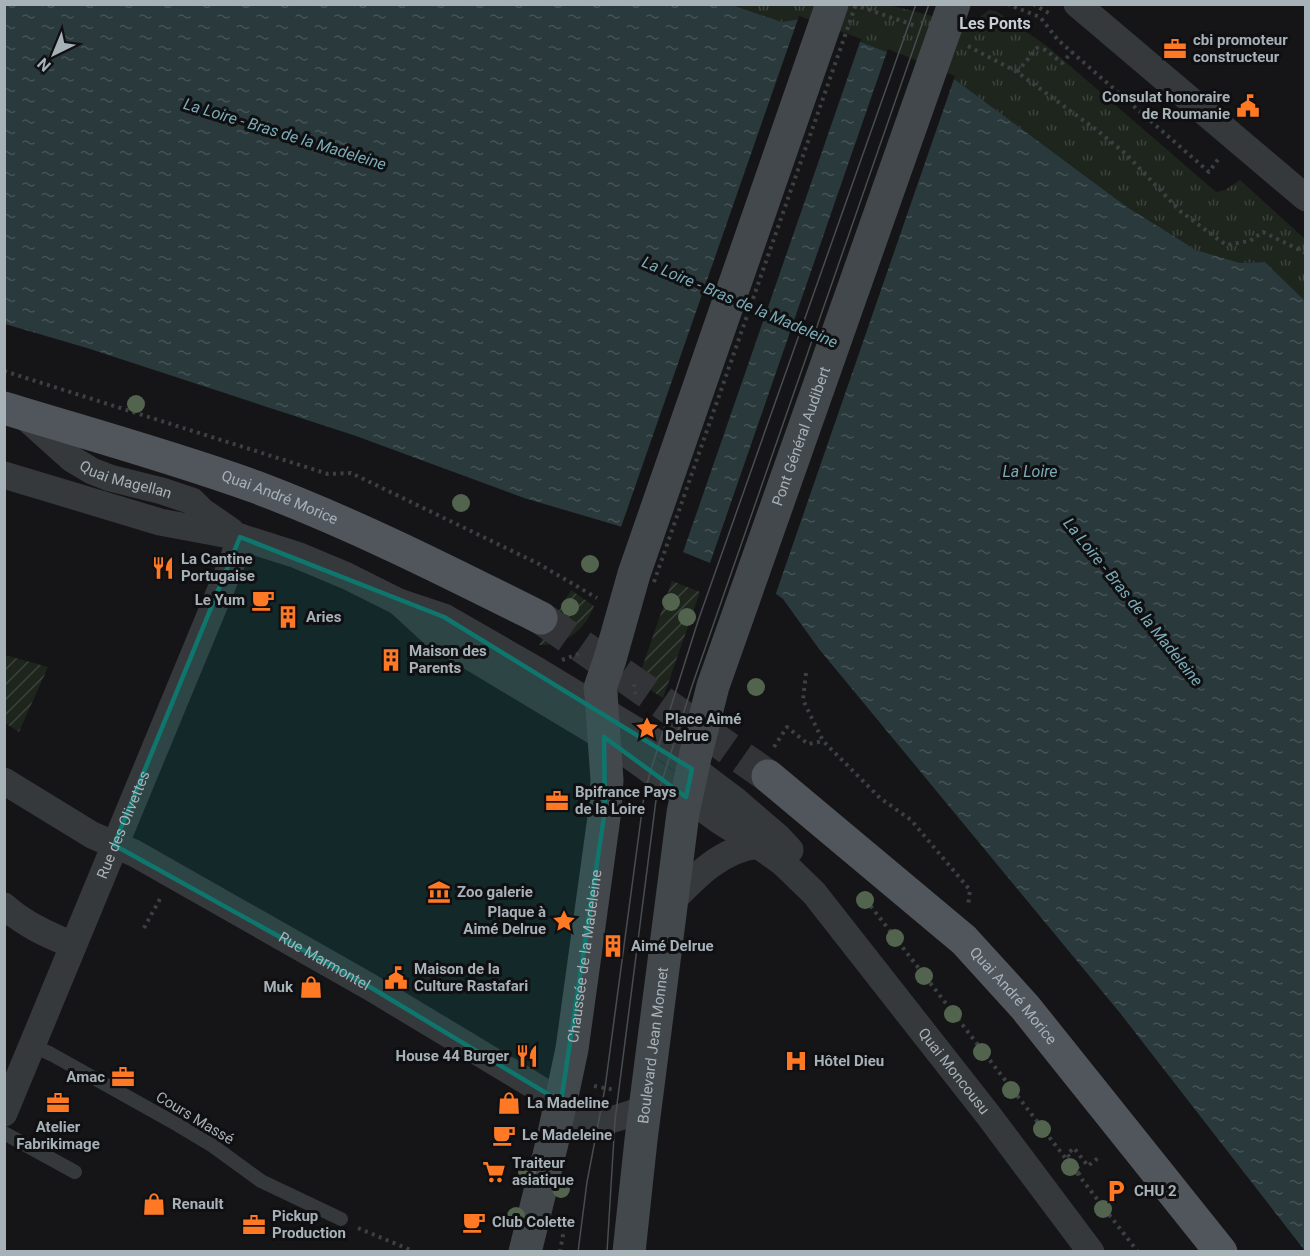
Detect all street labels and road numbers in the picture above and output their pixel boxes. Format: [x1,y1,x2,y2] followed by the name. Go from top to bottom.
[768,364,834,508] street label: Pont Général Audibert
[76,457,174,503] street label: Quai Magellan
[219,467,341,528] street label: Quai André Morice
[93,768,154,882] street label: Rue des Olivettes
[564,869,606,1044] street label: Chaussée de la Madeleine
[276,928,373,994] street label: Rue Marmontel
[966,943,1061,1048] street label: Quai André Morice
[634,966,672,1125] street label: Boulevard Jean Monnet
[914,1024,993,1118] street label: Quai Moncousu
[153,1088,237,1148] street label: Cours Massé

